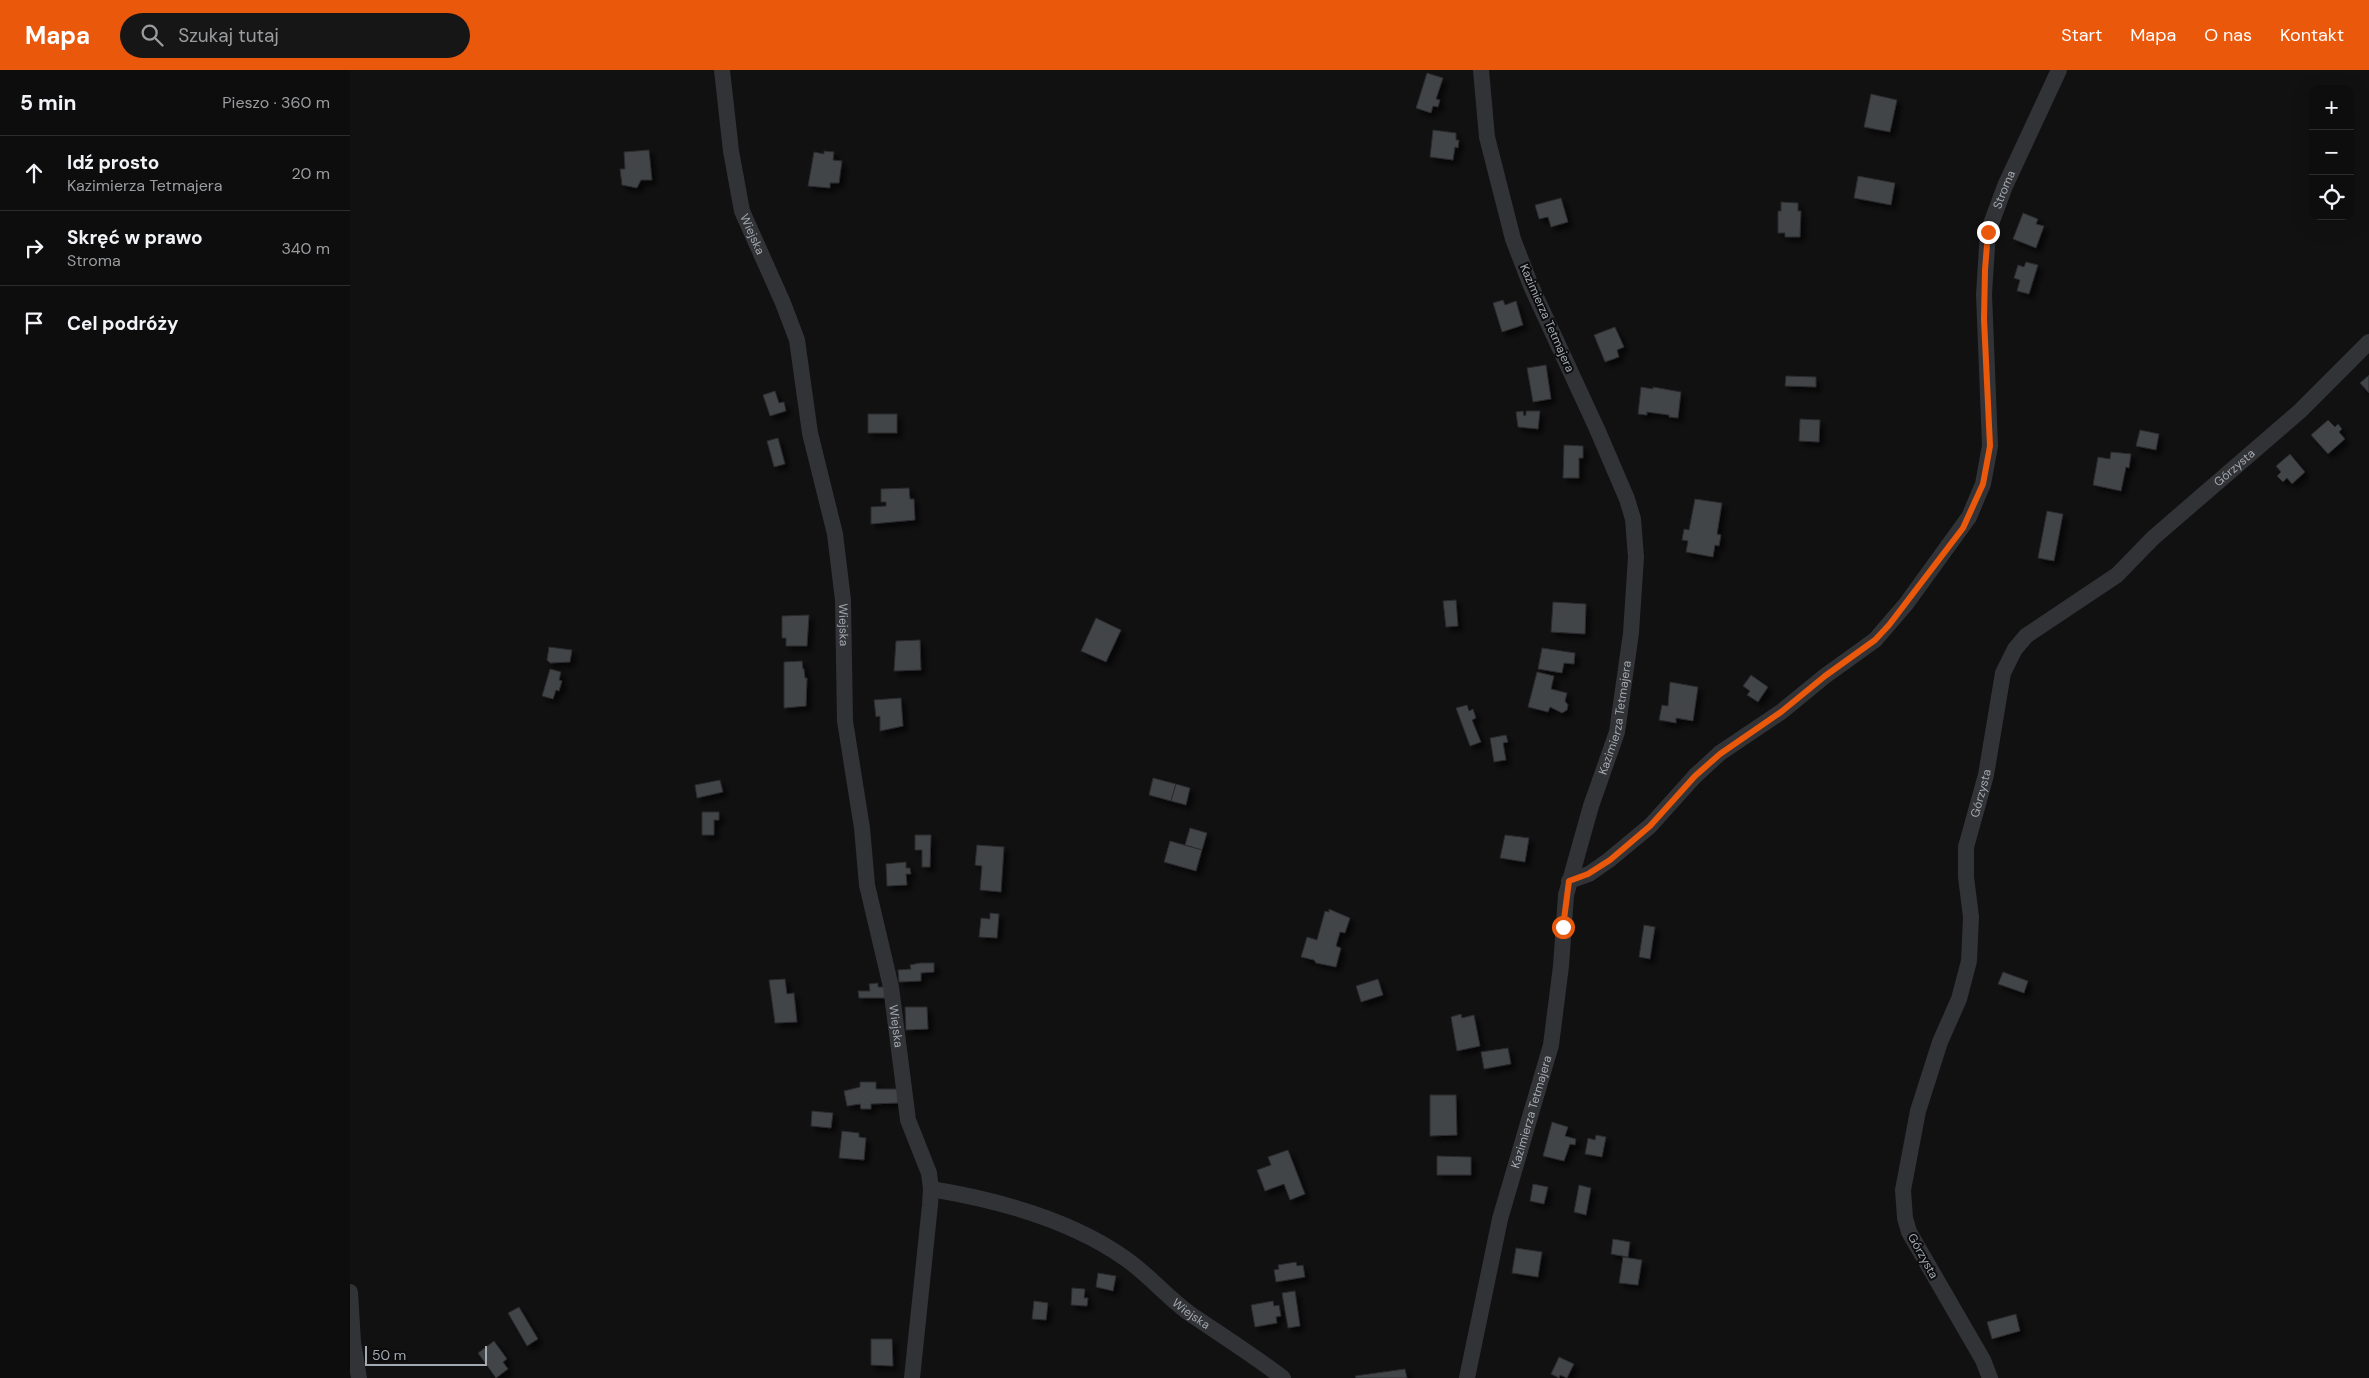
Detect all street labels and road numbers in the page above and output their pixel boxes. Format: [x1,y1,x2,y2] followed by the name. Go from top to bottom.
[1989,168,2019,211] street label: Stroma
[736,211,768,257] street label: Wiejska
[1516,261,1578,375] street label: Kazimierza Tetmajera
[2210,445,2258,490] street label: Górzysta
[835,603,852,646] street label: Wiejska
[1595,660,1635,777] street label: Kazimierza Tetmajera
[1967,768,1995,819] street label: Górzysta
[885,1004,907,1048] street label: Wiejska
[1507,1054,1555,1170] street label: Kazimierza Tetmajera
[1904,1230,1942,1282] street label: Górzysta
[1169,1295,1213,1333] street label: Wiejska

